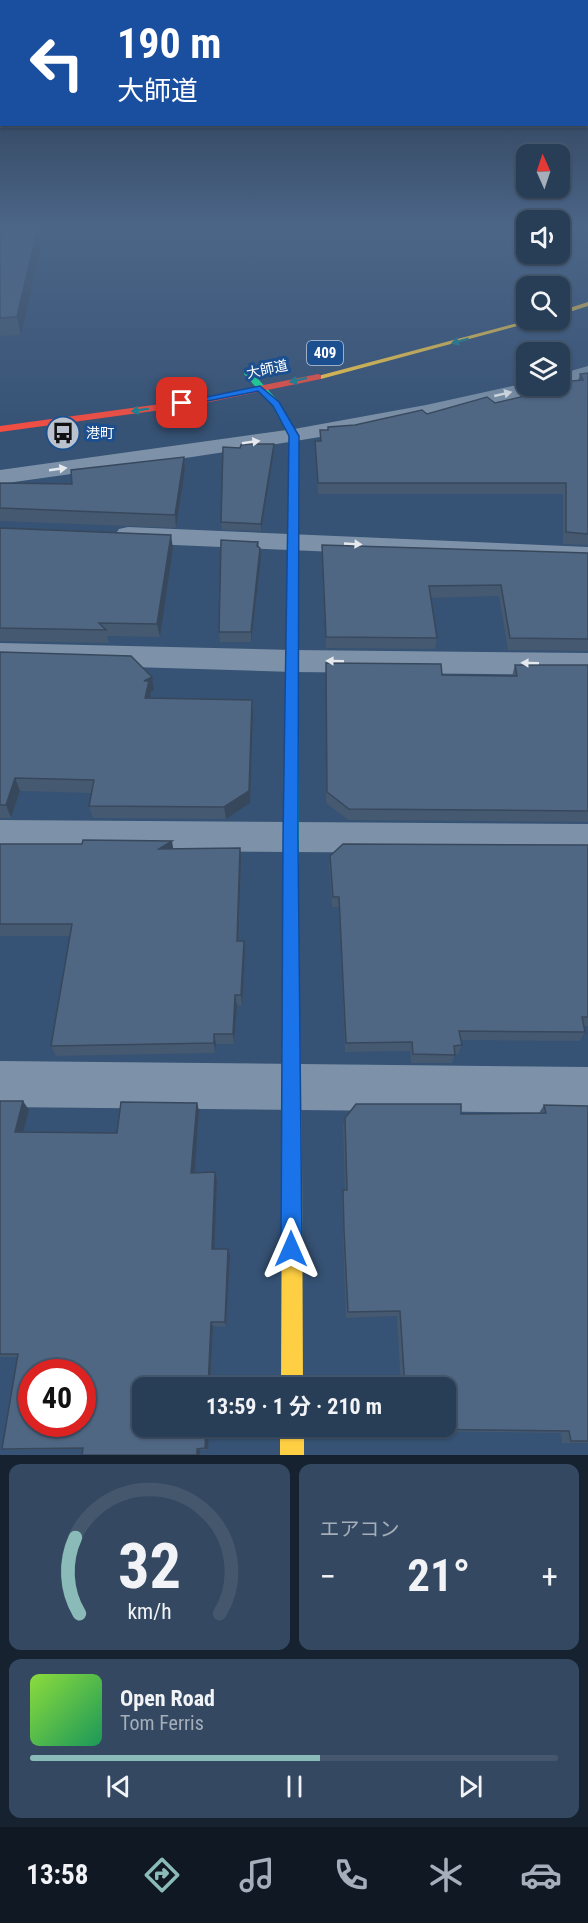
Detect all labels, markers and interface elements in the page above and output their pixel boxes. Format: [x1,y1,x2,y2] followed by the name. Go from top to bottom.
[117,19,222,68] text: 190 m
[18,24,96,102] icon: left
[117,75,198,107] text: 大師道
[516,144,570,198] north arrow
[516,144,570,396] map controls
[516,210,570,264] button: sound
[516,276,570,330] button: search
[451,337,469,347] one-way arrow
[307,341,343,365] road number: 409
[516,342,570,396] button: layers
[245,357,289,381] street label: 大師道
[288,375,307,385] one-way arrow
[156,377,207,428] pin
[165,386,198,419] icon: arrive
[494,389,513,399] one-way arrow
[131,406,150,415] one-way arrow
[45,415,81,451] bus stop icon: 港町
[86,425,114,441] place label: 港町
[242,437,261,447] one-way arrow
[49,464,68,473] one-way arrow
[343,539,362,548] one-way arrow
[325,656,344,666] one-way arrow
[520,658,539,668] one-way arrow
[259,1217,323,1281] position arrow
[18,1359,96,1437] speed limit sign: 40
[206,1394,382,1419] text: 13:59 · 1 分 · 210 m
[320,1517,400,1541] text: エアコン
[118,1530,181,1603] text: 32
[407,1549,470,1602] text: 21°
[320,1557,336,1596] text: −
[542,1557,558,1596] text: +
[127,1599,171,1624] text: km/h
[120,1686,215,1711] text: Open Road
[120,1711,204,1735] text: Tom Ferris
[102,1770,135,1803] icon: previous
[278,1770,311,1803] icon: pause
[454,1770,487,1803] icon: next
[141,1854,183,1896] icon: directions
[236,1854,278,1896] icon: music
[330,1854,372,1896] icon: phone
[425,1854,467,1896] icon: climate
[520,1854,562,1896] icon: car
[26,1859,88,1891] text: 13:58

